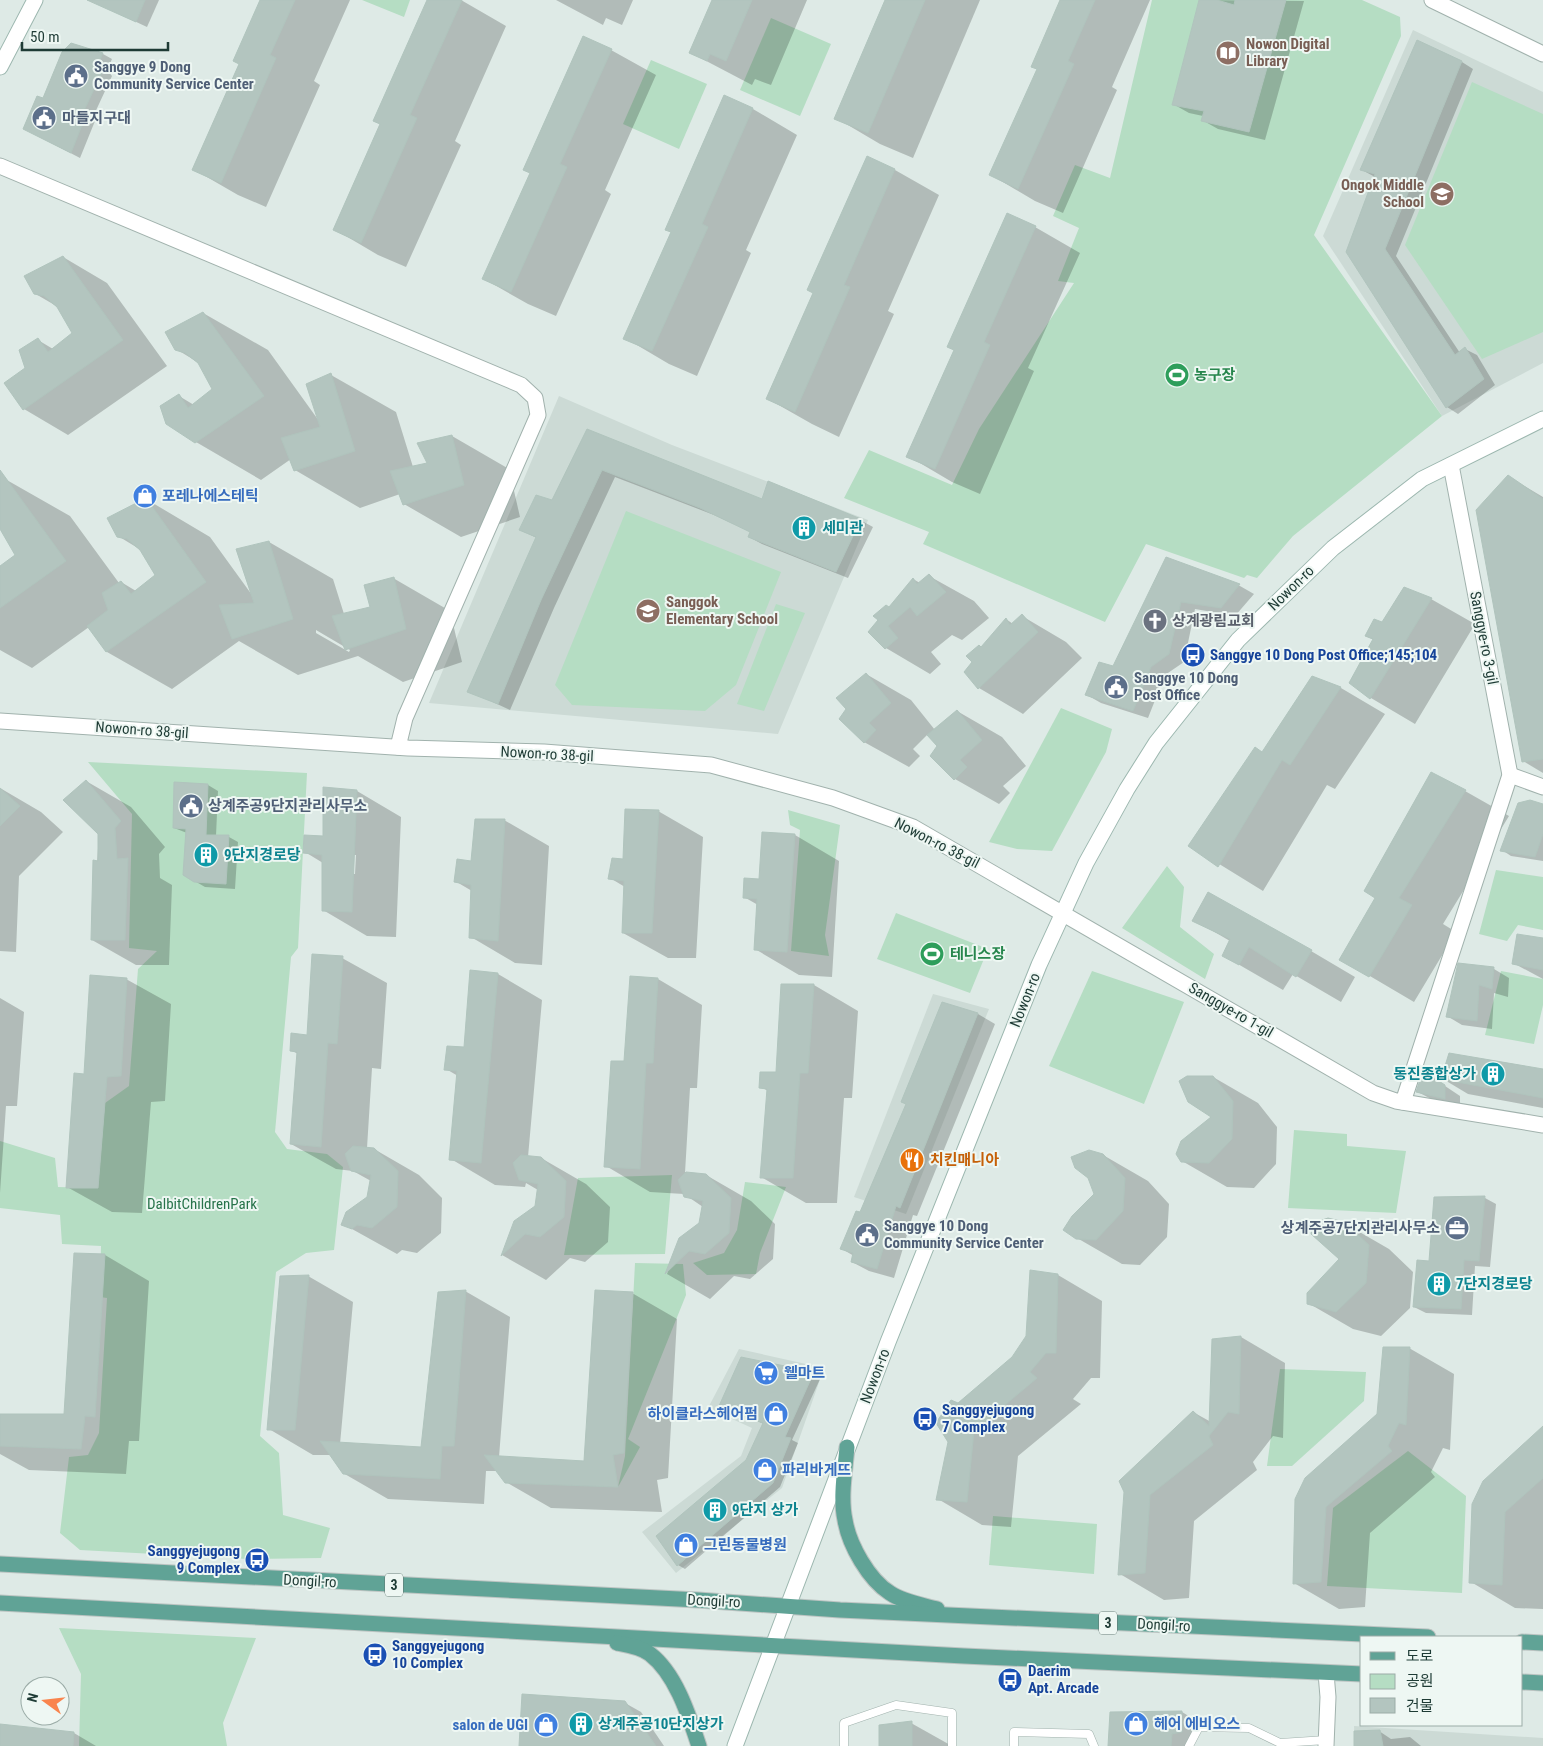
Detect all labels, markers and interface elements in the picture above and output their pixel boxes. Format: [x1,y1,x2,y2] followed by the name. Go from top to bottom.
[22,20,169,52] scale bar
[30,28,60,46] text: 50 m
[1246,35,1329,70] place label: Nowon Digital Library
[1215,40,1241,66] library icon: Nowon Digital Library
[94,58,254,93] place label: Sanggye 9 Dong Community Service Center
[63,63,89,89] public building icon: Sanggye 9 Dong Community Service Center
[31,105,57,131] public building icon: 마들지구대
[62,109,131,127] place label: 마들지구대
[1341,176,1424,211] place label: Ongok Middle School
[1429,181,1455,207] school or university icon: Ongok Middle School
[1164,362,1190,388] sports icon: 농구장
[1194,366,1236,384] place label: 농구장
[132,483,158,509] shop icon: 포레나에스테틱
[162,487,259,505] place label: 포레나에스테틱
[791,515,817,541] building icon: 세미관
[822,519,864,537] place label: 세미관
[1264,562,1318,614] street label: Nowon-ro
[1466,590,1502,686] street label: Sanggye-ro 3-gil
[666,593,778,628] place label: Sanggok Elementary School
[635,598,661,624] school or university icon: Sanggok Elementary School
[1142,608,1168,634] church icon: 상계광림교회
[1172,612,1255,630] place label: 상계광림교회
[1180,642,1206,668] bus stop icon: Sanggye 10 Dong Post Office;145;104
[1210,646,1438,664] place label: Sanggye 10 Dong Post Office;145;104
[1134,669,1238,704] place label: Sanggye 10 Dong Post Office
[1103,674,1129,700] public building icon: Sanggye 10 Dong Post Office
[95,718,189,742] street label: Nowon-ro 38-gil
[500,743,594,765] street label: Nowon-ro 38-gil
[178,793,204,819] public building icon: 상계주공9단지관리사무소
[208,797,368,815] place label: 상계주공9단지관리사무소
[891,814,983,872] street label: Nowon-ro 38-gil
[193,842,219,868] building icon: 9단지경로당
[224,846,301,864] place label: 9단지경로당
[919,941,945,967] sports icon: 테니스장
[950,945,1005,963] place label: 테니스장
[1006,970,1044,1030] street label: Nowon-ro
[1185,979,1277,1041] street label: Sanggye-ro 1-gil
[1480,1061,1506,1087] building icon: 동진종합상가
[1393,1065,1476,1083] place label: 동진종합상가
[899,1147,925,1173] restaurant icon: 치킨매니아
[930,1151,999,1169] place label: 치킨매니아
[147,1195,257,1213] park label: DalbitChildrenPark
[1444,1215,1470,1241] office icon: 상계주공7단지관리사무소
[884,1217,1044,1252] place label: Sanggye 10 Dong Community Service Center
[1281,1219,1440,1237] place label: 상계주공7단지관리사무소
[854,1222,880,1248] public building icon: Sanggye 10 Dong Community Service Center
[1426,1271,1452,1297] building icon: 7단지경로당
[1456,1275,1533,1293] place label: 7단지경로당
[856,1346,894,1406] street label: Nowon-ro
[753,1360,779,1386] supermarket icon: 웰마트
[784,1364,826,1382] place label: 웰마트
[763,1401,789,1427] shop icon: 하이클라스헤어펌
[942,1401,1034,1436] place label: Sanggyejugong 7 Complex
[648,1405,758,1423] place label: 하이클라스헤어펌
[912,1406,938,1432] bus stop icon: Sanggyejugong 7 Complex
[752,1457,778,1483] shop icon: 파리바게뜨
[782,1461,851,1479] place label: 파리바게뜨
[702,1497,728,1523] building icon: 9단지 상가
[732,1501,798,1519] place label: 9단지 상가
[673,1532,699,1558] shop icon: 그린동물병원
[704,1536,787,1554] place label: 그린동물병원
[148,1542,240,1577] place label: Sanggyejugong 9 Complex
[244,1547,270,1573] bus stop icon: Sanggyejugong 9 Complex
[283,1571,337,1591] street label: Dongil-ro
[385,1574,403,1596] road number: 3
[687,1591,741,1611] street label: Dongil-ro
[1099,1612,1117,1635] road number: 3
[1137,1615,1191,1635] street label: Dongil-ro
[1360,1636,1523,1726] legend
[392,1637,484,1672] place label: Sanggyejugong 10 Complex
[362,1642,388,1668] bus stop icon: Sanggyejugong 10 Complex
[1406,1647,1434,1665] text: 도로
[1028,1662,1099,1697] place label: Daerim Apt. Arcade
[997,1667,1023,1693] bus stop icon: Daerim Apt. Arcade
[1406,1672,1434,1690] text: 공원
[20,1676,70,1726] north arrow
[24,1691,41,1704] text: N
[1406,1697,1434,1715] text: 건물
[568,1711,594,1737] building icon: 상계주공10단지상가
[1123,1711,1149,1737] shop icon: 헤어 에비오스
[533,1712,559,1738] shop icon: salon de UGI
[598,1715,724,1733] place label: 상계주공10단지상가
[1154,1715,1240,1733] place label: 헤어 에비오스
[453,1716,528,1734] place label: salon de UGI

